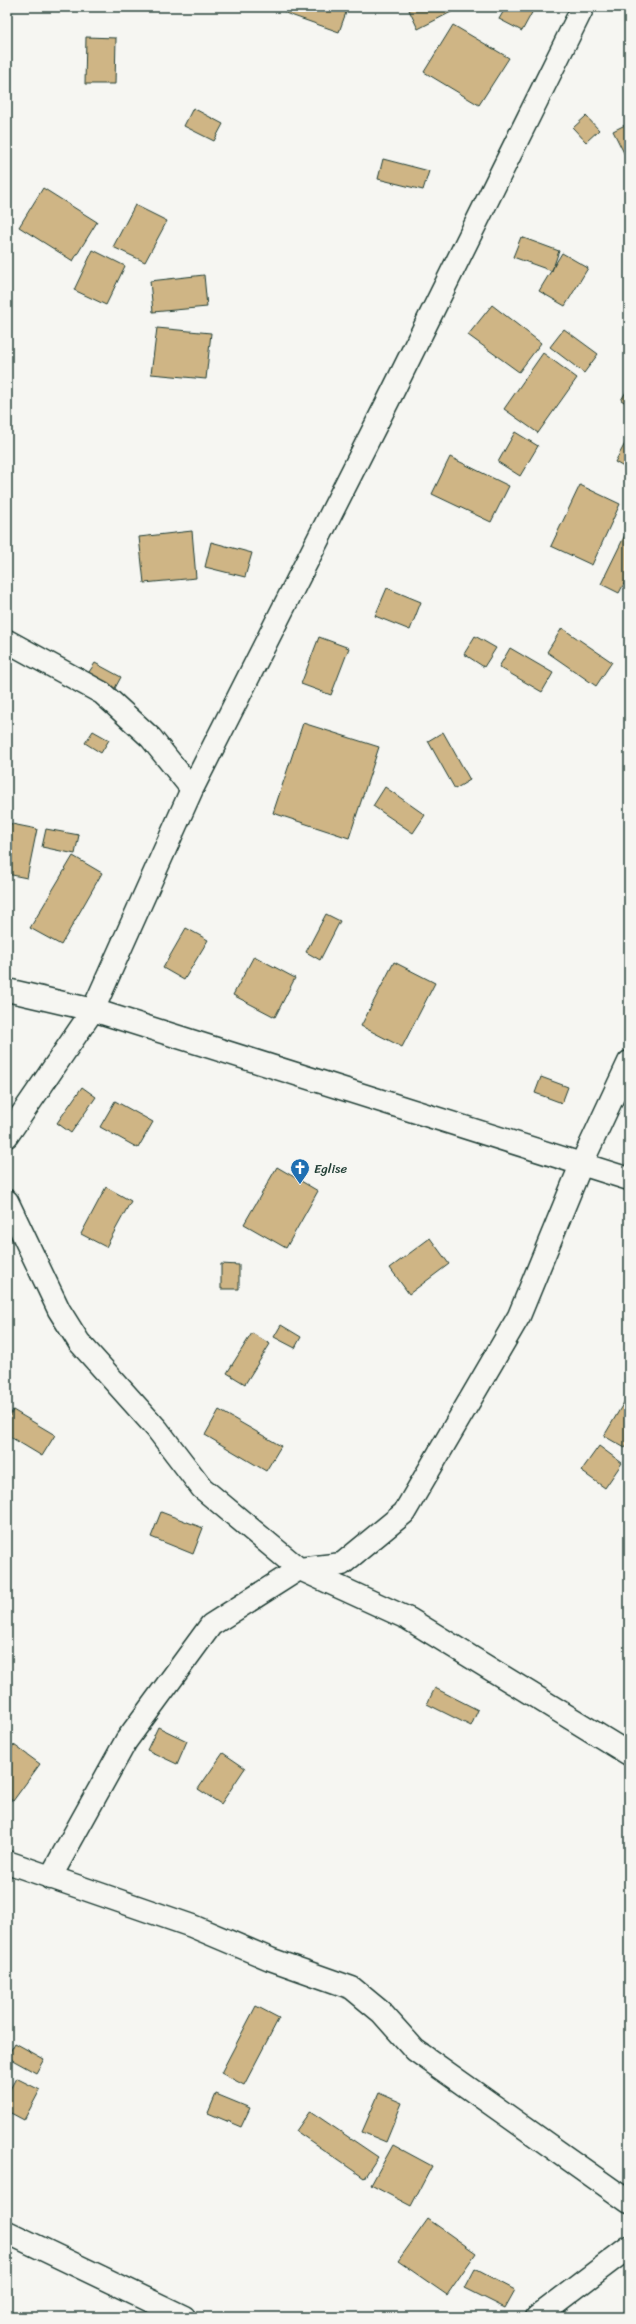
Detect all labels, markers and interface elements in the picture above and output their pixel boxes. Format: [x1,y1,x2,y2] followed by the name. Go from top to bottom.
[289,1157,311,1185] church icon: Eglise
[314,1157,347,1180] place label: Eglise

